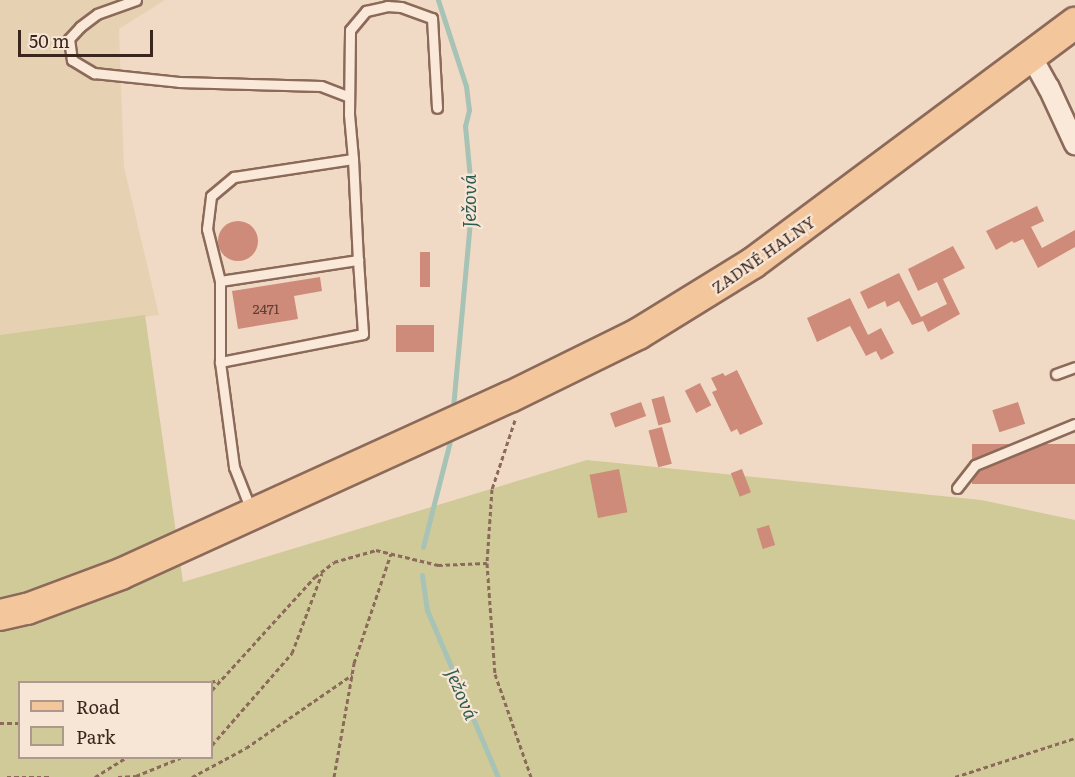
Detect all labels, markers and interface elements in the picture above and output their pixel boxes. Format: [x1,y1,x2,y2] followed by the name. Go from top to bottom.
[21,18,156,56] scale bar
[29,27,70,54] text: 50 m
[458,174,480,228] water label: Ježová
[708,211,818,297] street label: ZADNÉ HALNY
[252,300,280,316] house number: 2471
[442,665,482,723] water label: Ježová
[18,681,213,759] legend
[76,693,120,720] text: Road
[76,723,115,750] text: Park

